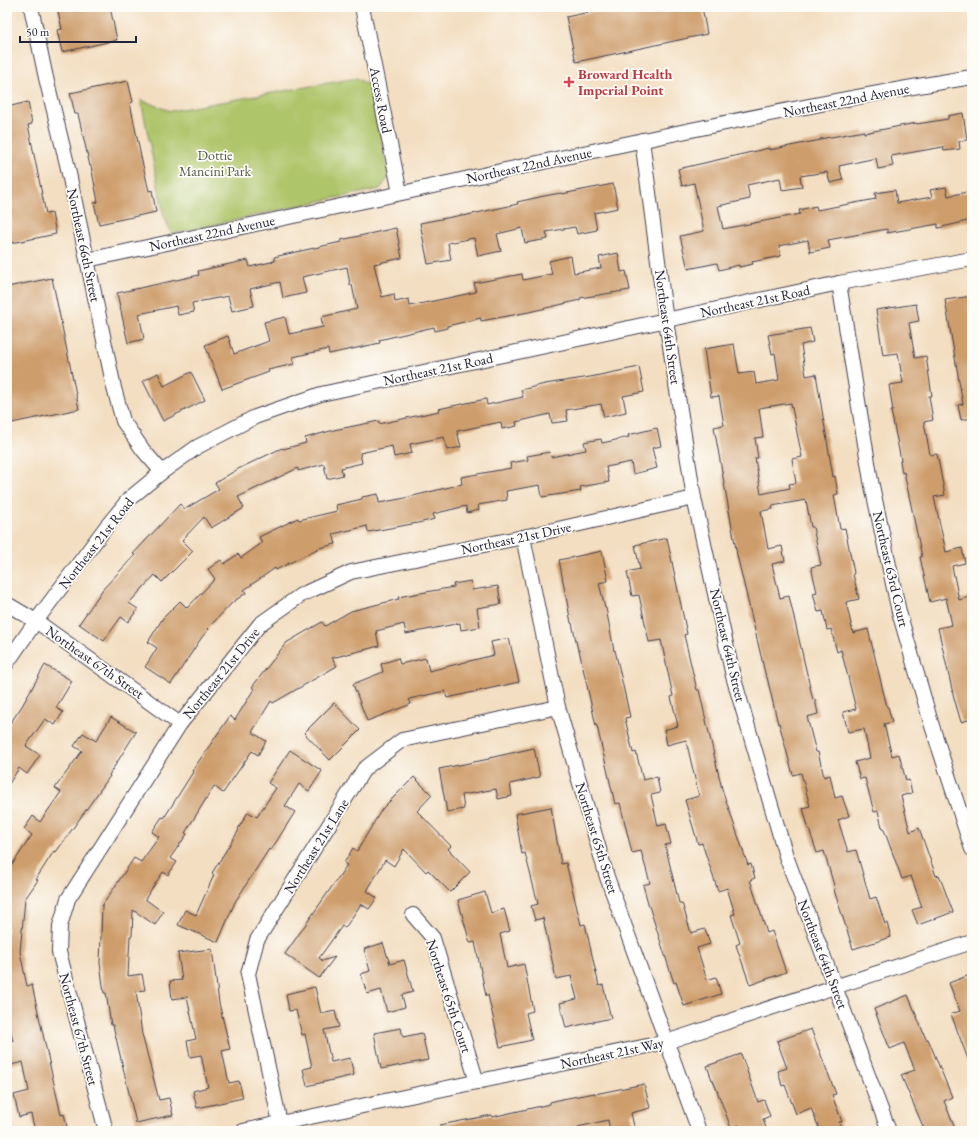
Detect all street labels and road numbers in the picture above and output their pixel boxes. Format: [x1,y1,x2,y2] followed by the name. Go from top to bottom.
[366,64,396,136] street label: Access Road
[781,79,911,121] street label: Northeast 22nd Avenue
[465,143,594,187] street label: Northeast 22nd Avenue
[63,187,105,304] street label: Northeast 66th Street
[148,211,277,255] street label: Northeast 22nd Avenue
[651,268,685,386] street label: Northeast 64th Street
[699,280,812,321] street label: Northeast 21st Road
[382,348,495,389] street label: Northeast 21st Road
[55,493,138,592] street label: Northeast 21st Road
[869,509,913,629] street label: Northeast 63rd Court
[459,517,573,558] street label: Northeast 21st Drive
[706,587,750,704] street label: Northeast 64th Street
[42,621,148,703] street label: Northeast 67th Street
[179,623,264,722] street label: Northeast 21st Drive
[571,780,623,897] street label: Northeast 65th Street
[280,795,353,897] street label: Northeast 21st Lane
[794,897,852,1012] street label: Northeast 64th Street
[422,937,476,1056] street label: Northeast 65th Court
[55,971,103,1088] street label: Northeast 67th Street
[559,1033,666,1073] street label: Northeast 21st Way

